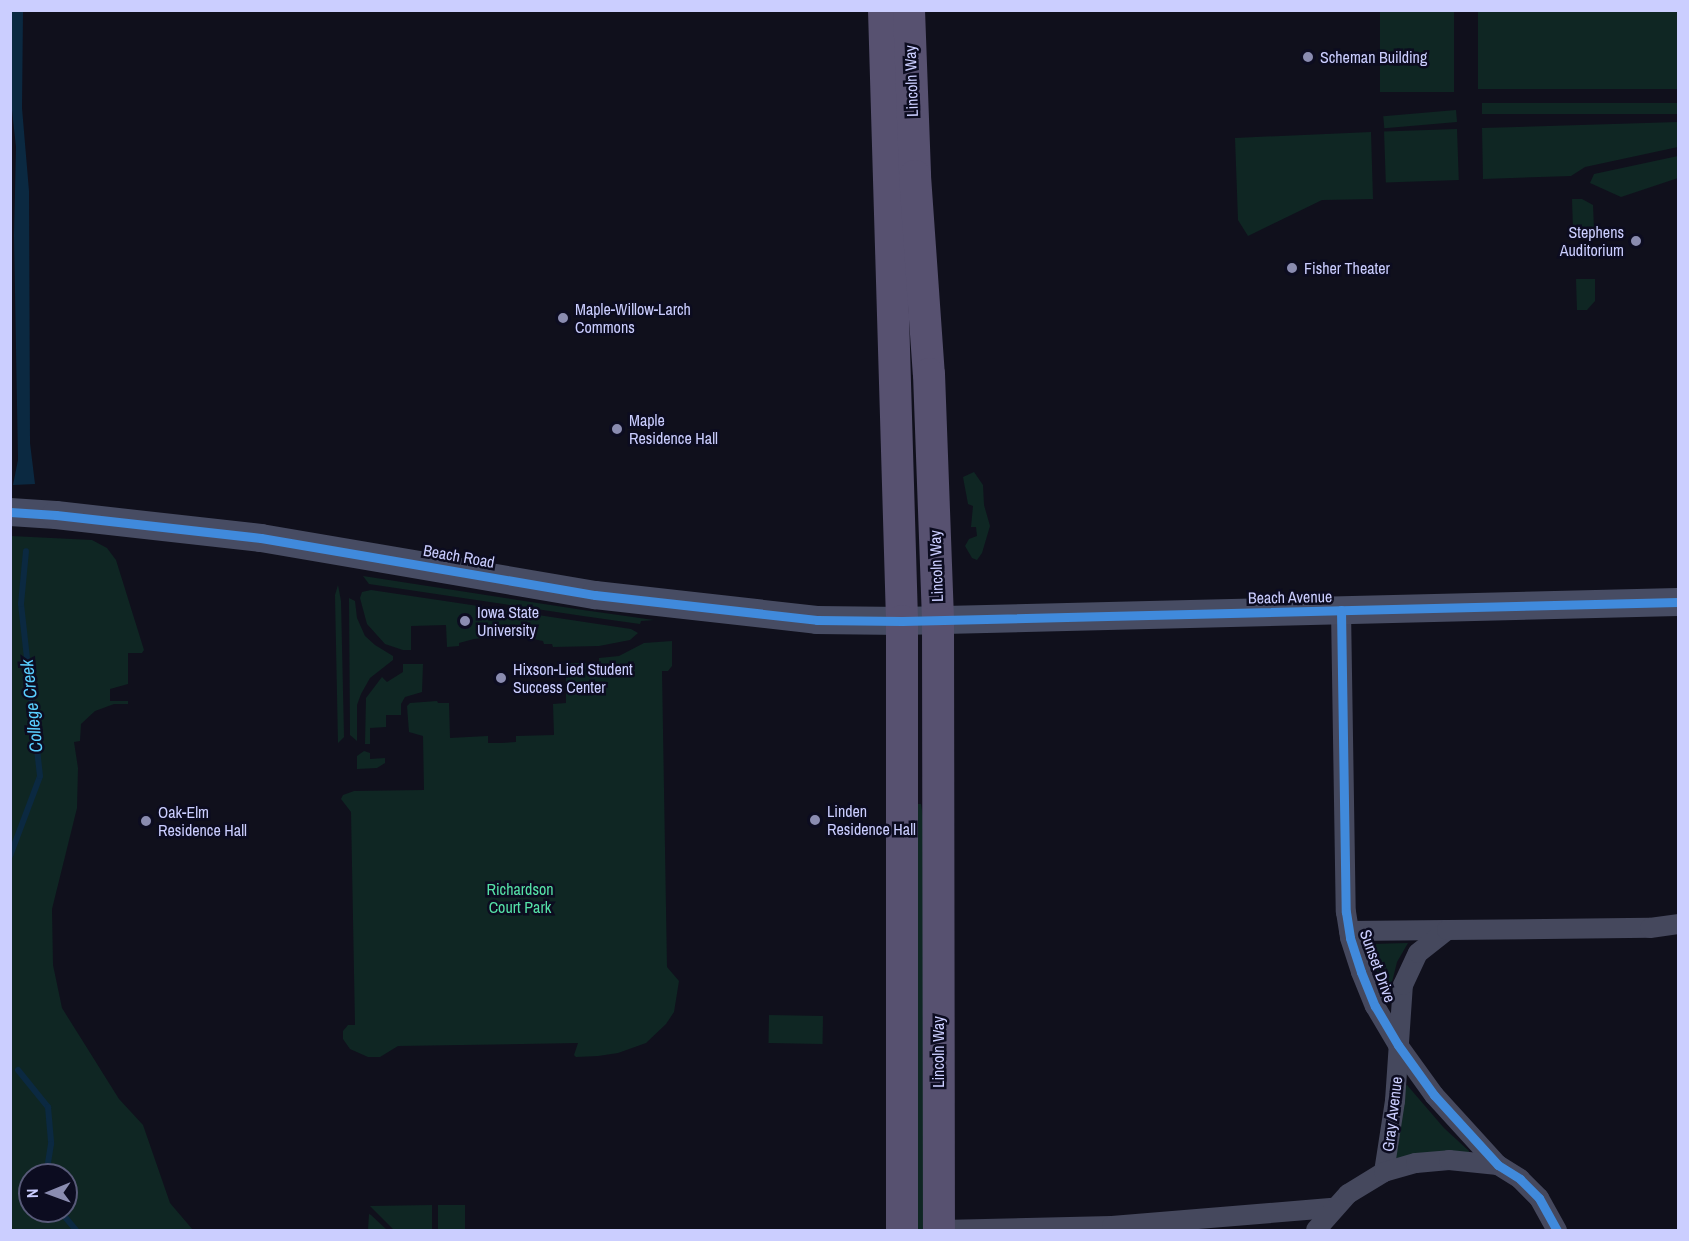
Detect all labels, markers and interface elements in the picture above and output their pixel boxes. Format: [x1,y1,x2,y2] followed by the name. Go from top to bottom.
[900,45,922,117] street label: Lincoln Way
[1320,47,1427,67] place label: Scheman Building
[1301,50,1315,64] marker: Scheman Building
[1560,222,1624,260] place label: Stephens Auditorium
[1629,234,1643,248] marker: Stephens Auditorium
[1304,258,1390,278] place label: Fisher Theater
[1285,261,1299,275] marker: Fisher Theater
[575,299,691,337] place label: Maple-Willow-Larch Commons
[556,311,570,325] marker: Maple-Willow-Larch Commons
[629,410,718,448] place label: Maple Residence Hall
[610,422,624,436] marker: Maple Residence Hall
[925,530,947,602] street label: Lincoln Way
[422,540,496,572] street label: Beach Road
[1247,587,1333,607] street label: Beach Avenue
[477,602,539,640] place label: Iowa State University
[458,614,472,628] marker: Iowa State University
[16,658,48,754] water label: College Creek
[513,659,633,697] place label: Hixson-Lied Student Success Center
[494,671,508,685] marker: Hixson-Lied Student Success Center
[827,801,916,839] place label: Linden Residence Hall
[158,802,247,840] place label: Oak-Elm Residence Hall
[808,813,822,827] marker: Linden Residence Hall
[139,814,153,828] marker: Oak-Elm Residence Hall
[486,879,554,917] park label: Richardson Court Park
[1356,927,1400,1005] street label: Sunset Drive
[928,1016,948,1088] street label: Lincoln Way
[1378,1075,1406,1153] street label: Gray Avenue
[18,1163,78,1223] north arrow
[21,1188,43,1198] text: N

